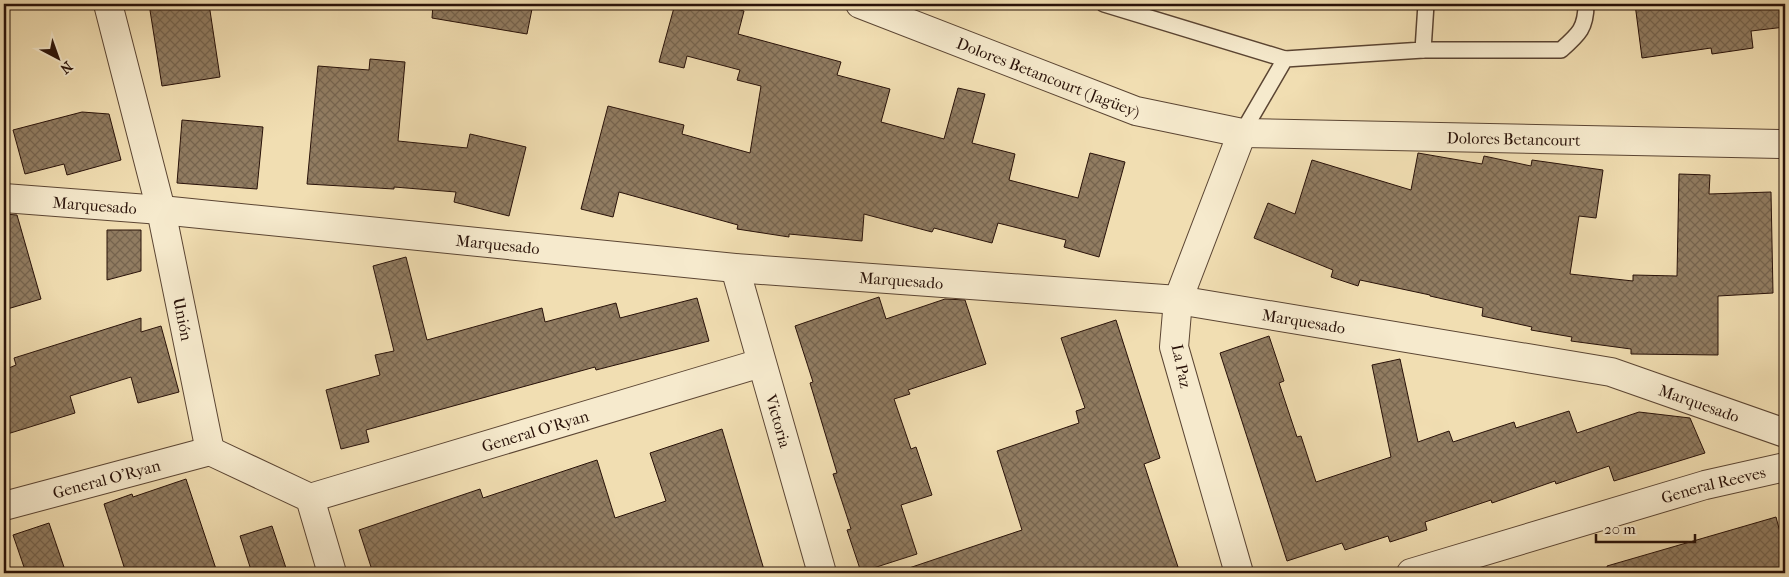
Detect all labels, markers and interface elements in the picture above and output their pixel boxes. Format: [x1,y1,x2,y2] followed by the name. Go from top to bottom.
[32,32,82,82] north arrow
[954,33,1141,121] street label: Dolores Betancourt (Jagüey)
[56,58,76,78] text: N
[1447,128,1581,150] street label: Dolores Betancourt
[52,193,137,218] street label: Marquesado
[455,231,541,258] street label: Marquesado
[858,268,944,293] street label: Marquesado
[169,296,196,343] street label: Unión
[1261,305,1347,338] street label: Marquesado
[1168,342,1195,390] street label: La Paz
[1656,381,1742,426] street label: Marquesado
[761,391,795,451] street label: Victoria
[480,406,592,456] street label: General O'Ryan
[51,456,163,503] street label: General O'Ryan
[1659,463,1767,508] street label: General Reeves
[1596,512,1695,544] scale bar
[1604,520,1636,538] text: 20 m

